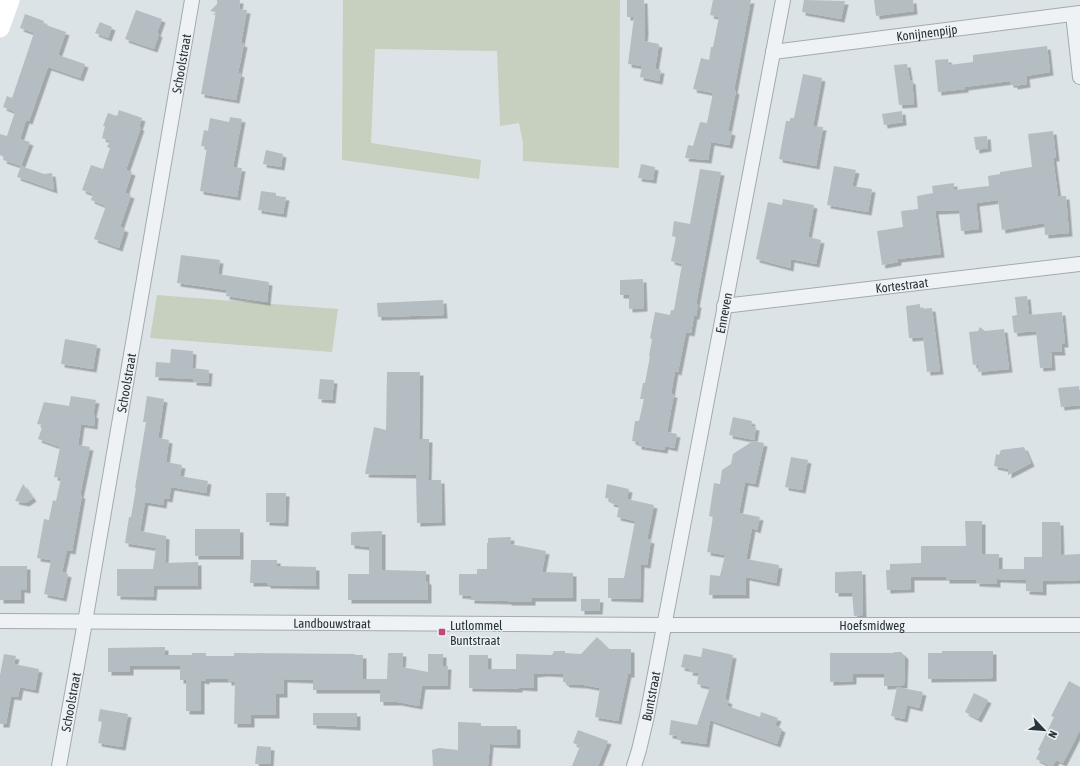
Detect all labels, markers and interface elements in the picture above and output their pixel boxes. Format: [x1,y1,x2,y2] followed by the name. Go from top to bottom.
[895,21,958,44] street label: Konijnenpijp
[169,32,194,94] street label: Schoolstraat
[874,274,929,296] street label: Kortestraat
[712,291,735,335] street label: Enneven
[114,352,139,414] street label: Schoolstraat
[293,615,371,631] street label: Landbouwstraat
[450,618,503,648] place label: Lutlommel Buntstraat
[839,618,905,633] street label: Hoefsmidweg
[437,627,447,637] marker: Lutlommel Buntstraat
[639,670,663,722] street label: Buntstraat
[58,671,83,733] street label: Schoolstraat
[1024,710,1064,750] north arrow
[1046,729,1060,740] text: N

